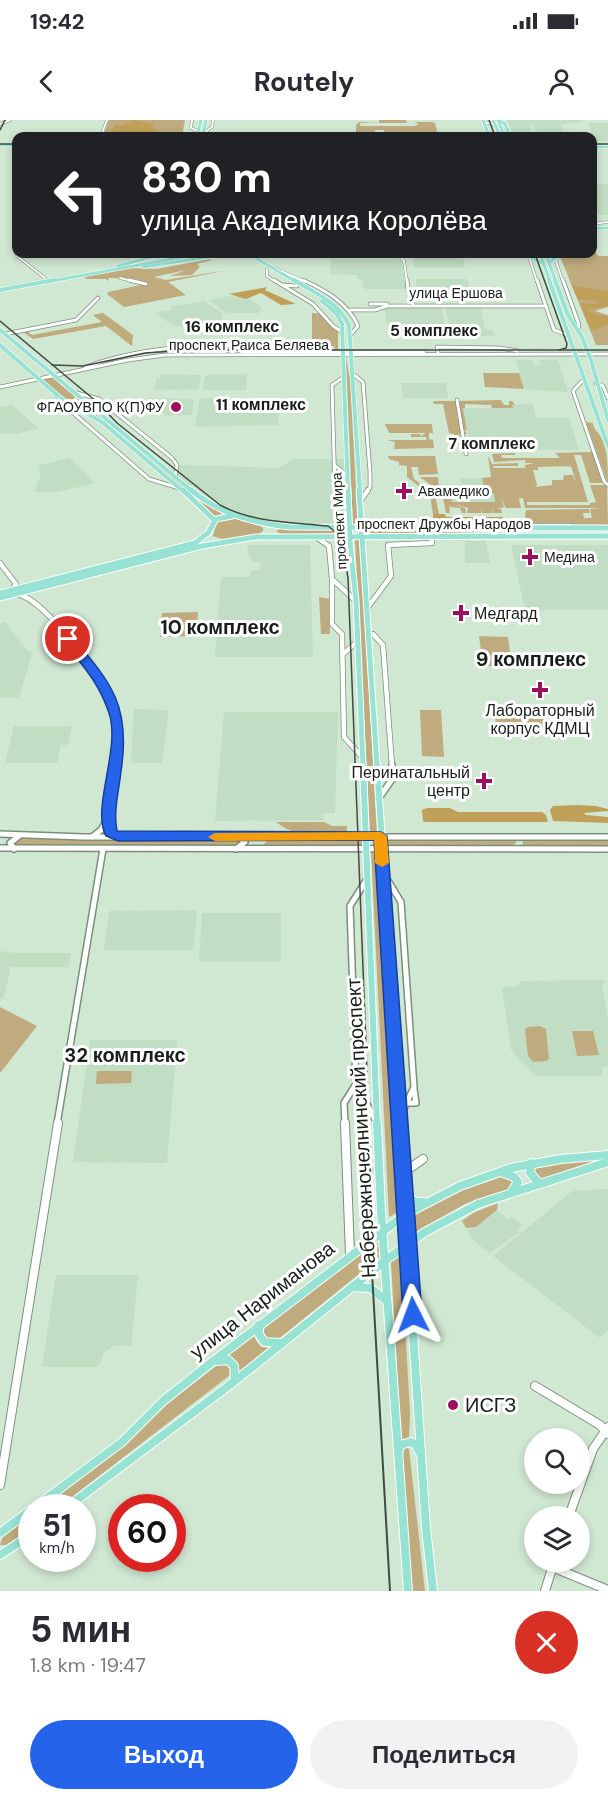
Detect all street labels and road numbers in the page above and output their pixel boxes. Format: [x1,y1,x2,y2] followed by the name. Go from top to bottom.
[409,284,503,302] street label: улица Ершова
[169,336,329,354] street label: проспект Раиса Беляева
[327,472,351,570] street label: проспект Мира
[357,515,531,533] street label: проспект Дружбы Народов
[340,977,382,1279] street label: Набережночелнинский проспект
[184,1235,340,1365] street label: улица Нариманова

